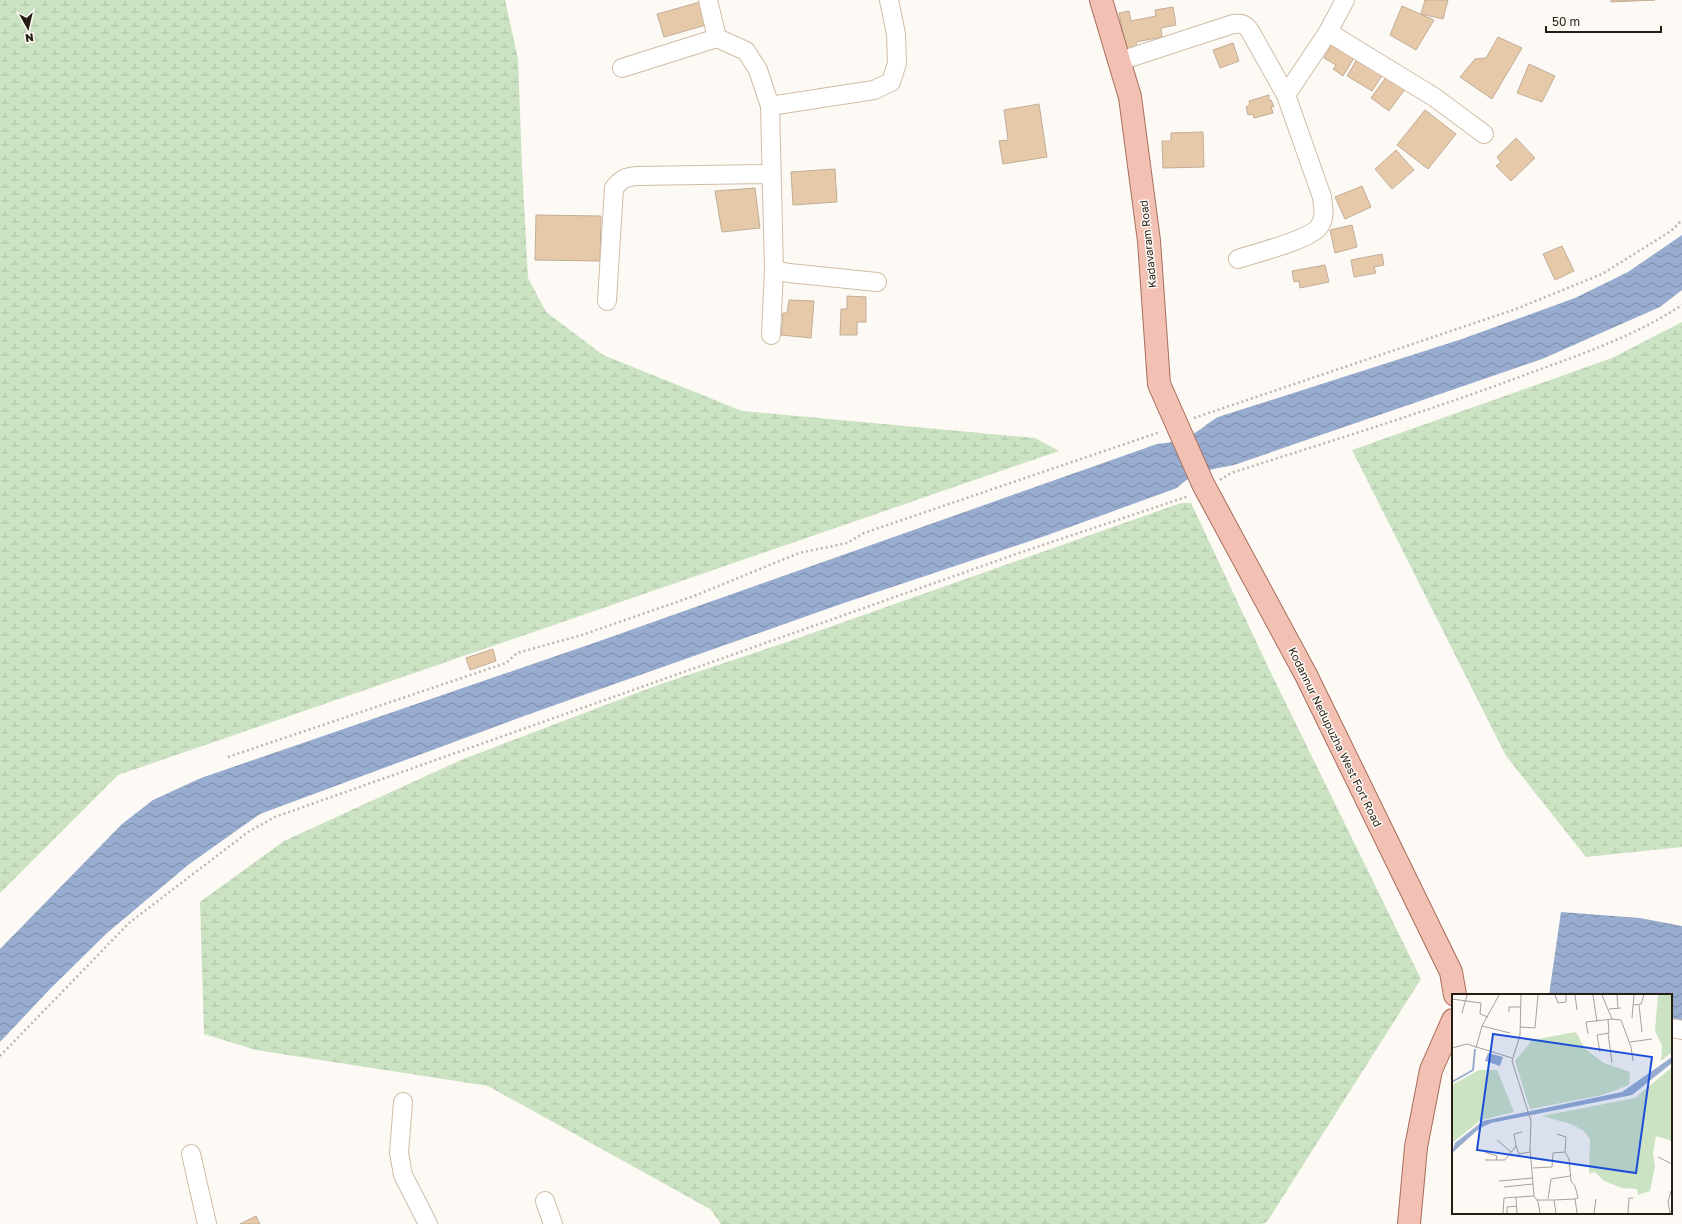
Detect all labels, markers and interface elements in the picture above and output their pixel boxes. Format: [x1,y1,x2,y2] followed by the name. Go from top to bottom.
[8,8,48,48] north arrow
[1546,8,1661,34] scale bar
[1552,14,1580,29] text: 50 m
[24,31,35,45] text: N
[1136,199,1159,289] street label: Kadavaram Road
[1286,645,1385,829] street label: Kodannur Nedupuzha West Fort Road
[1452,994,1672,1214] inset map

